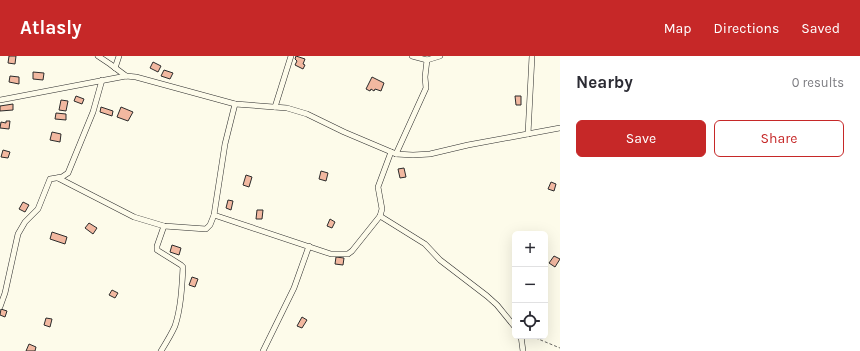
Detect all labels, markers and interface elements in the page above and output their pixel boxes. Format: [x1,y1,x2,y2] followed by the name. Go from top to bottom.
[20,17,82,39] text: Atlasly
[664,20,692,37] text: Map
[714,20,779,37] text: Directions
[801,20,840,37] text: Saved
[576,72,633,92] text: Nearby
[792,75,844,90] text: 0 results
[576,120,706,157] button: Save
[714,120,844,157] button: Share
[512,231,548,339] map controls
[512,231,548,267] button: +
[512,267,548,303] button: −
[512,303,548,339] button: locate

